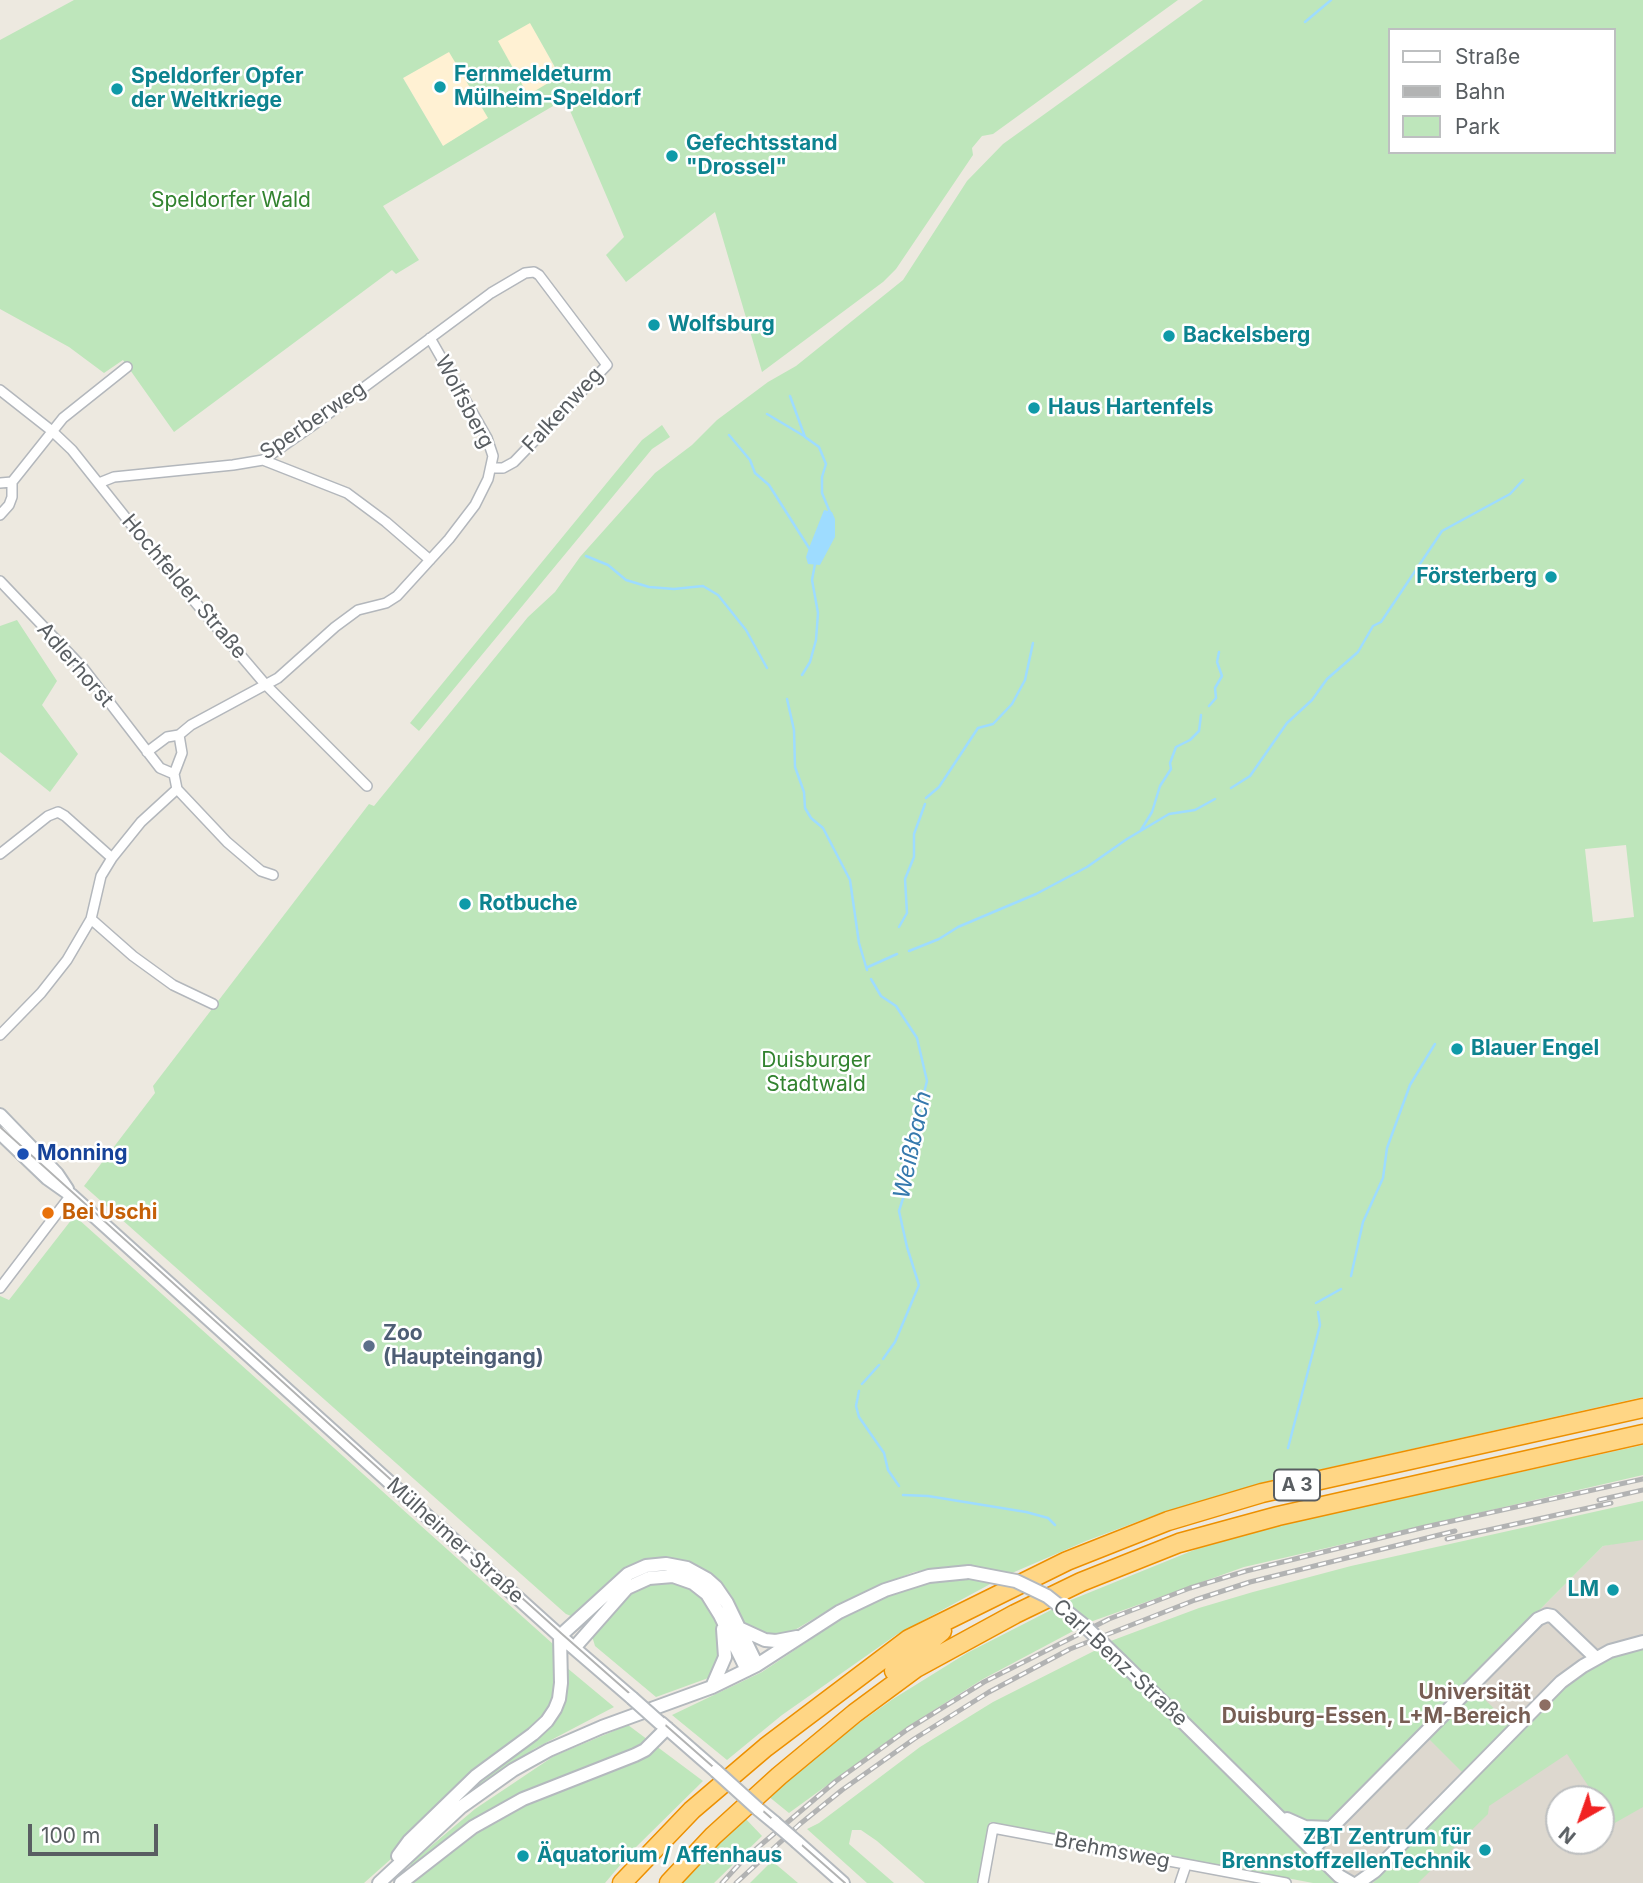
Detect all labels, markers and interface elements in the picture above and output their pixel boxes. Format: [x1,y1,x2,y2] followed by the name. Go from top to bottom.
[1388,28,1615,154] legend
[1455,44,1520,69] text: Straße
[454,62,641,112] place label: Fernmeldeturm Mülheim-Speldorf
[131,64,304,114] place label: Speldorfer Opfer der Weltkriege
[432,79,448,95] marker: Fernmeldeturm Mülheim-Speldorf
[1455,79,1505,104] text: Bahn
[109,81,125,97] marker: Speldorfer Opfer der Weltkriege
[1455,114,1500,139] text: Park
[686,131,837,181] place label: Gefechtsstand "Drossel"
[664,148,680,164] marker: Gefechtsstand "Drossel"
[151,188,311,214] park label: Speldorfer Wald
[668,312,775,338] place label: Wolfsburg
[646,317,662,333] marker: Wolfsburg
[1183,323,1310,349] place label: Backelsberg
[1161,328,1177,344] marker: Backelsberg
[429,351,499,453] street label: Wolfsberg
[518,363,608,457] street label: Falkenweg
[255,376,371,466] street label: Sperberweg
[1048,395,1213,421] place label: Haus Hartenfels
[1026,400,1042,416] marker: Haus Hartenfels
[116,509,252,665] street label: Hochfelder Straße
[1416,564,1537,590] place label: Försterberg
[1543,569,1559,585] marker: Försterberg
[31,618,119,712] street label: Adlerhorst
[479,891,577,917] place label: Rotbuche
[457,896,473,912] marker: Rotbuche
[1471,1036,1599,1062] place label: Blauer Engel
[1449,1041,1465,1057] marker: Blauer Engel
[761,1048,871,1098] park label: Duisburger Stadtwald
[888,1089,938,1201] water label: Weißbach
[37,1141,128,1167] place label: Monning
[15,1146,31,1162] marker: Monning
[62,1200,157,1226] place label: Bei Uschi
[40,1205,56,1221] marker: Bei Uschi
[383,1321,544,1371] place label: Zoo (Haupteingang)
[361,1338,377,1354] marker: Zoo (Haupteingang)
[1274,1470,1320,1500] road number: A 3
[381,1473,529,1609] street label: Mülheimer Straße
[1568,1577,1599,1603] place label: LM
[1605,1582,1621,1598] marker: LM
[1047,1594,1193,1732] street label: Carl-Benz-Straße
[1222,1680,1531,1730] place label: Universität Duisburg-Essen, L+M-Bereich
[1537,1697,1553,1713] marker: Universität Duisburg-Essen, L+M-Bereich
[1545,1785,1615,1855] north arrow
[32,1810,161,1854] scale bar
[1555,1821,1580,1848] text: N
[41,1823,100,1848] text: 100 m
[1222,1825,1471,1875] place label: ZBT Zentrum für BrennstoffzellenTechnik
[1052,1827,1172,1875] street label: Brehmsweg
[1477,1842,1493,1858] marker: ZBT Zentrum für BrennstoffzellenTechnik
[537,1843,782,1869] place label: Äquatorium / Affenhaus
[515,1848,531,1864] marker: Äquatorium / Affenhaus

